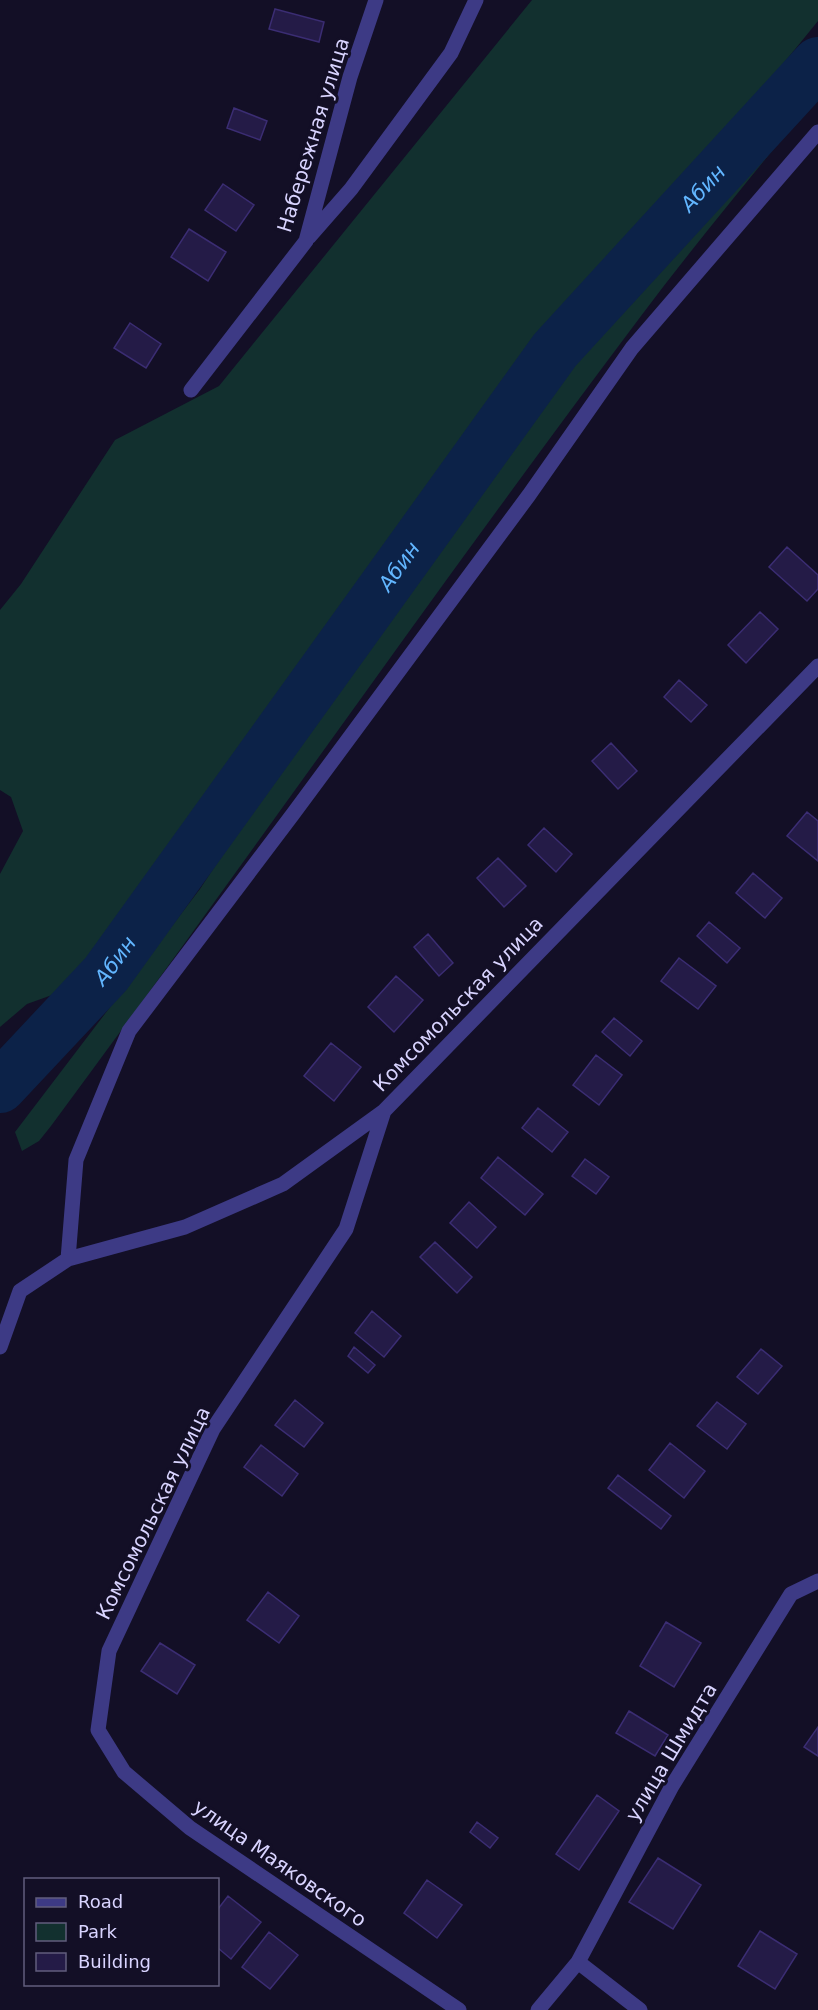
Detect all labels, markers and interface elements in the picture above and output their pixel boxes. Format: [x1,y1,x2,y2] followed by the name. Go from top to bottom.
[272,35,354,235] street label: Набережная улица
[674,160,731,218] water label: Абин
[372,537,425,597] water label: Абин
[368,912,548,1096] street label: Комсомольская улица
[88,932,141,992] water label: Абин
[91,1403,215,1623] street label: Комсомольская улица
[620,1679,722,1825] street label: улица Шмидта
[189,1794,371,1932] street label: улица Маяковского
[24,1878,219,1986] legend
[78,1891,123,1912] text: Road
[78,1921,117,1942] text: Park
[78,1951,151,1972] text: Building

